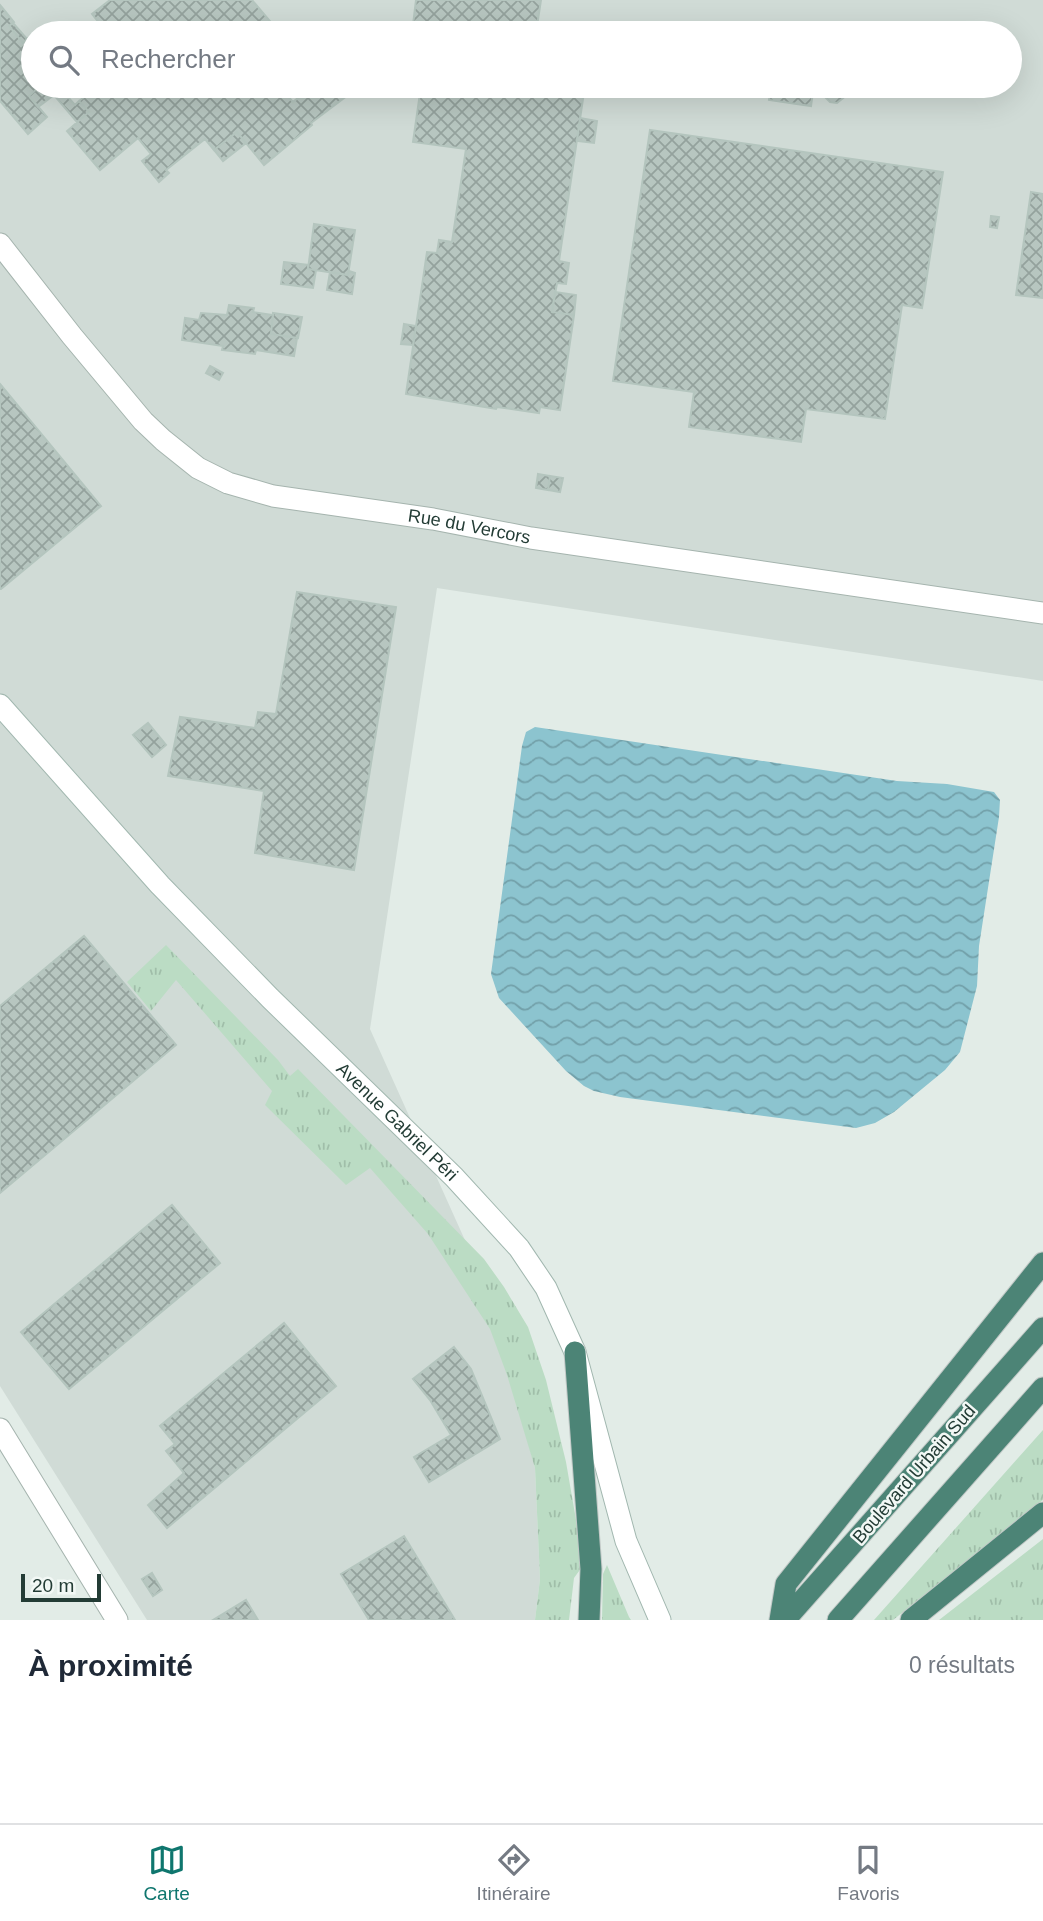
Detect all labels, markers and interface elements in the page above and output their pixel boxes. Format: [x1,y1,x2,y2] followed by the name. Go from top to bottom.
[21,21,1022,98] search box
[45,41,83,79] icon: search
[101,44,235,74] text: Rechercher
[407,506,532,548] street label: Rue du Vercors
[333,1058,462,1185] street label: Avenue Gabriel Péri
[849,1401,979,1547] street label: Boulevard Urbain Sud
[21,1571,102,1603] scale bar
[32,1575,74,1596] text: 20 m
[28,1649,193,1682] text: À proximité
[909,1652,1015,1678] text: 0 résultats
[143,1841,190,1905] tab: Carte
[477,1841,551,1905] tab: Itinéraire
[837,1841,900,1905] tab: Favoris

